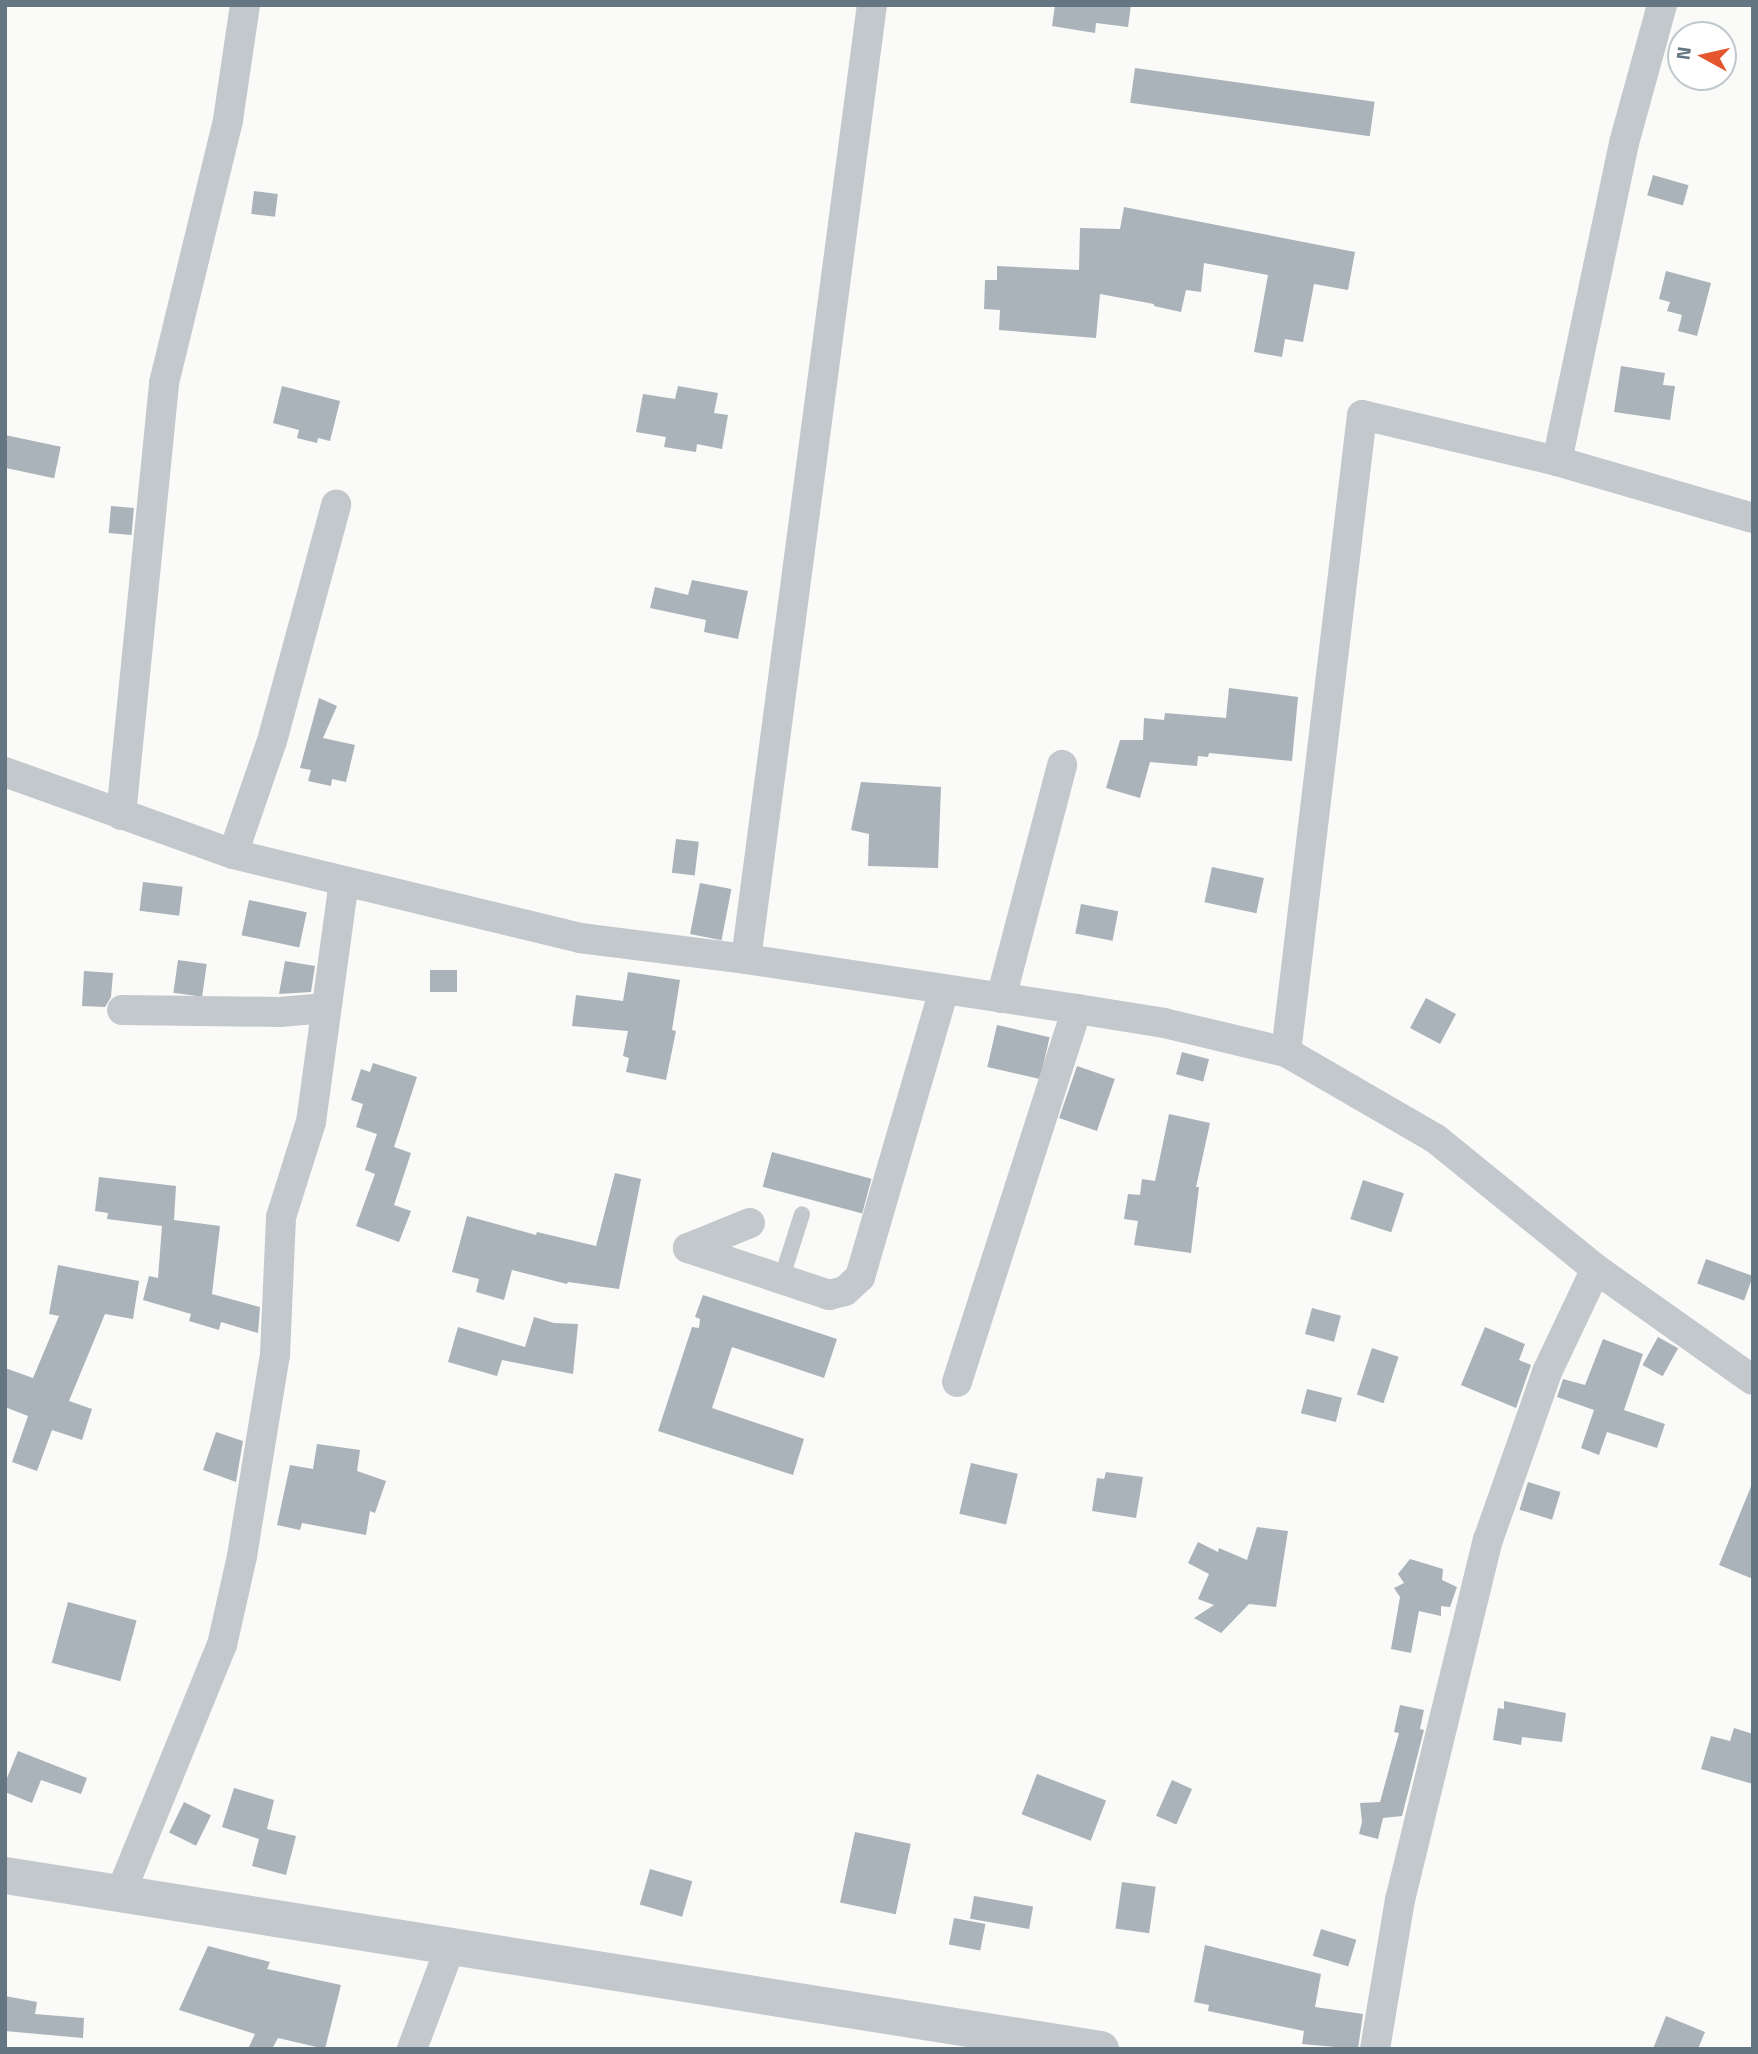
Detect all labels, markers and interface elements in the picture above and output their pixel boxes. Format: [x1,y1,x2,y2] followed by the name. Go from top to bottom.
[1667,21,1737,91] north arrow
[1667,45,1698,62] text: N

